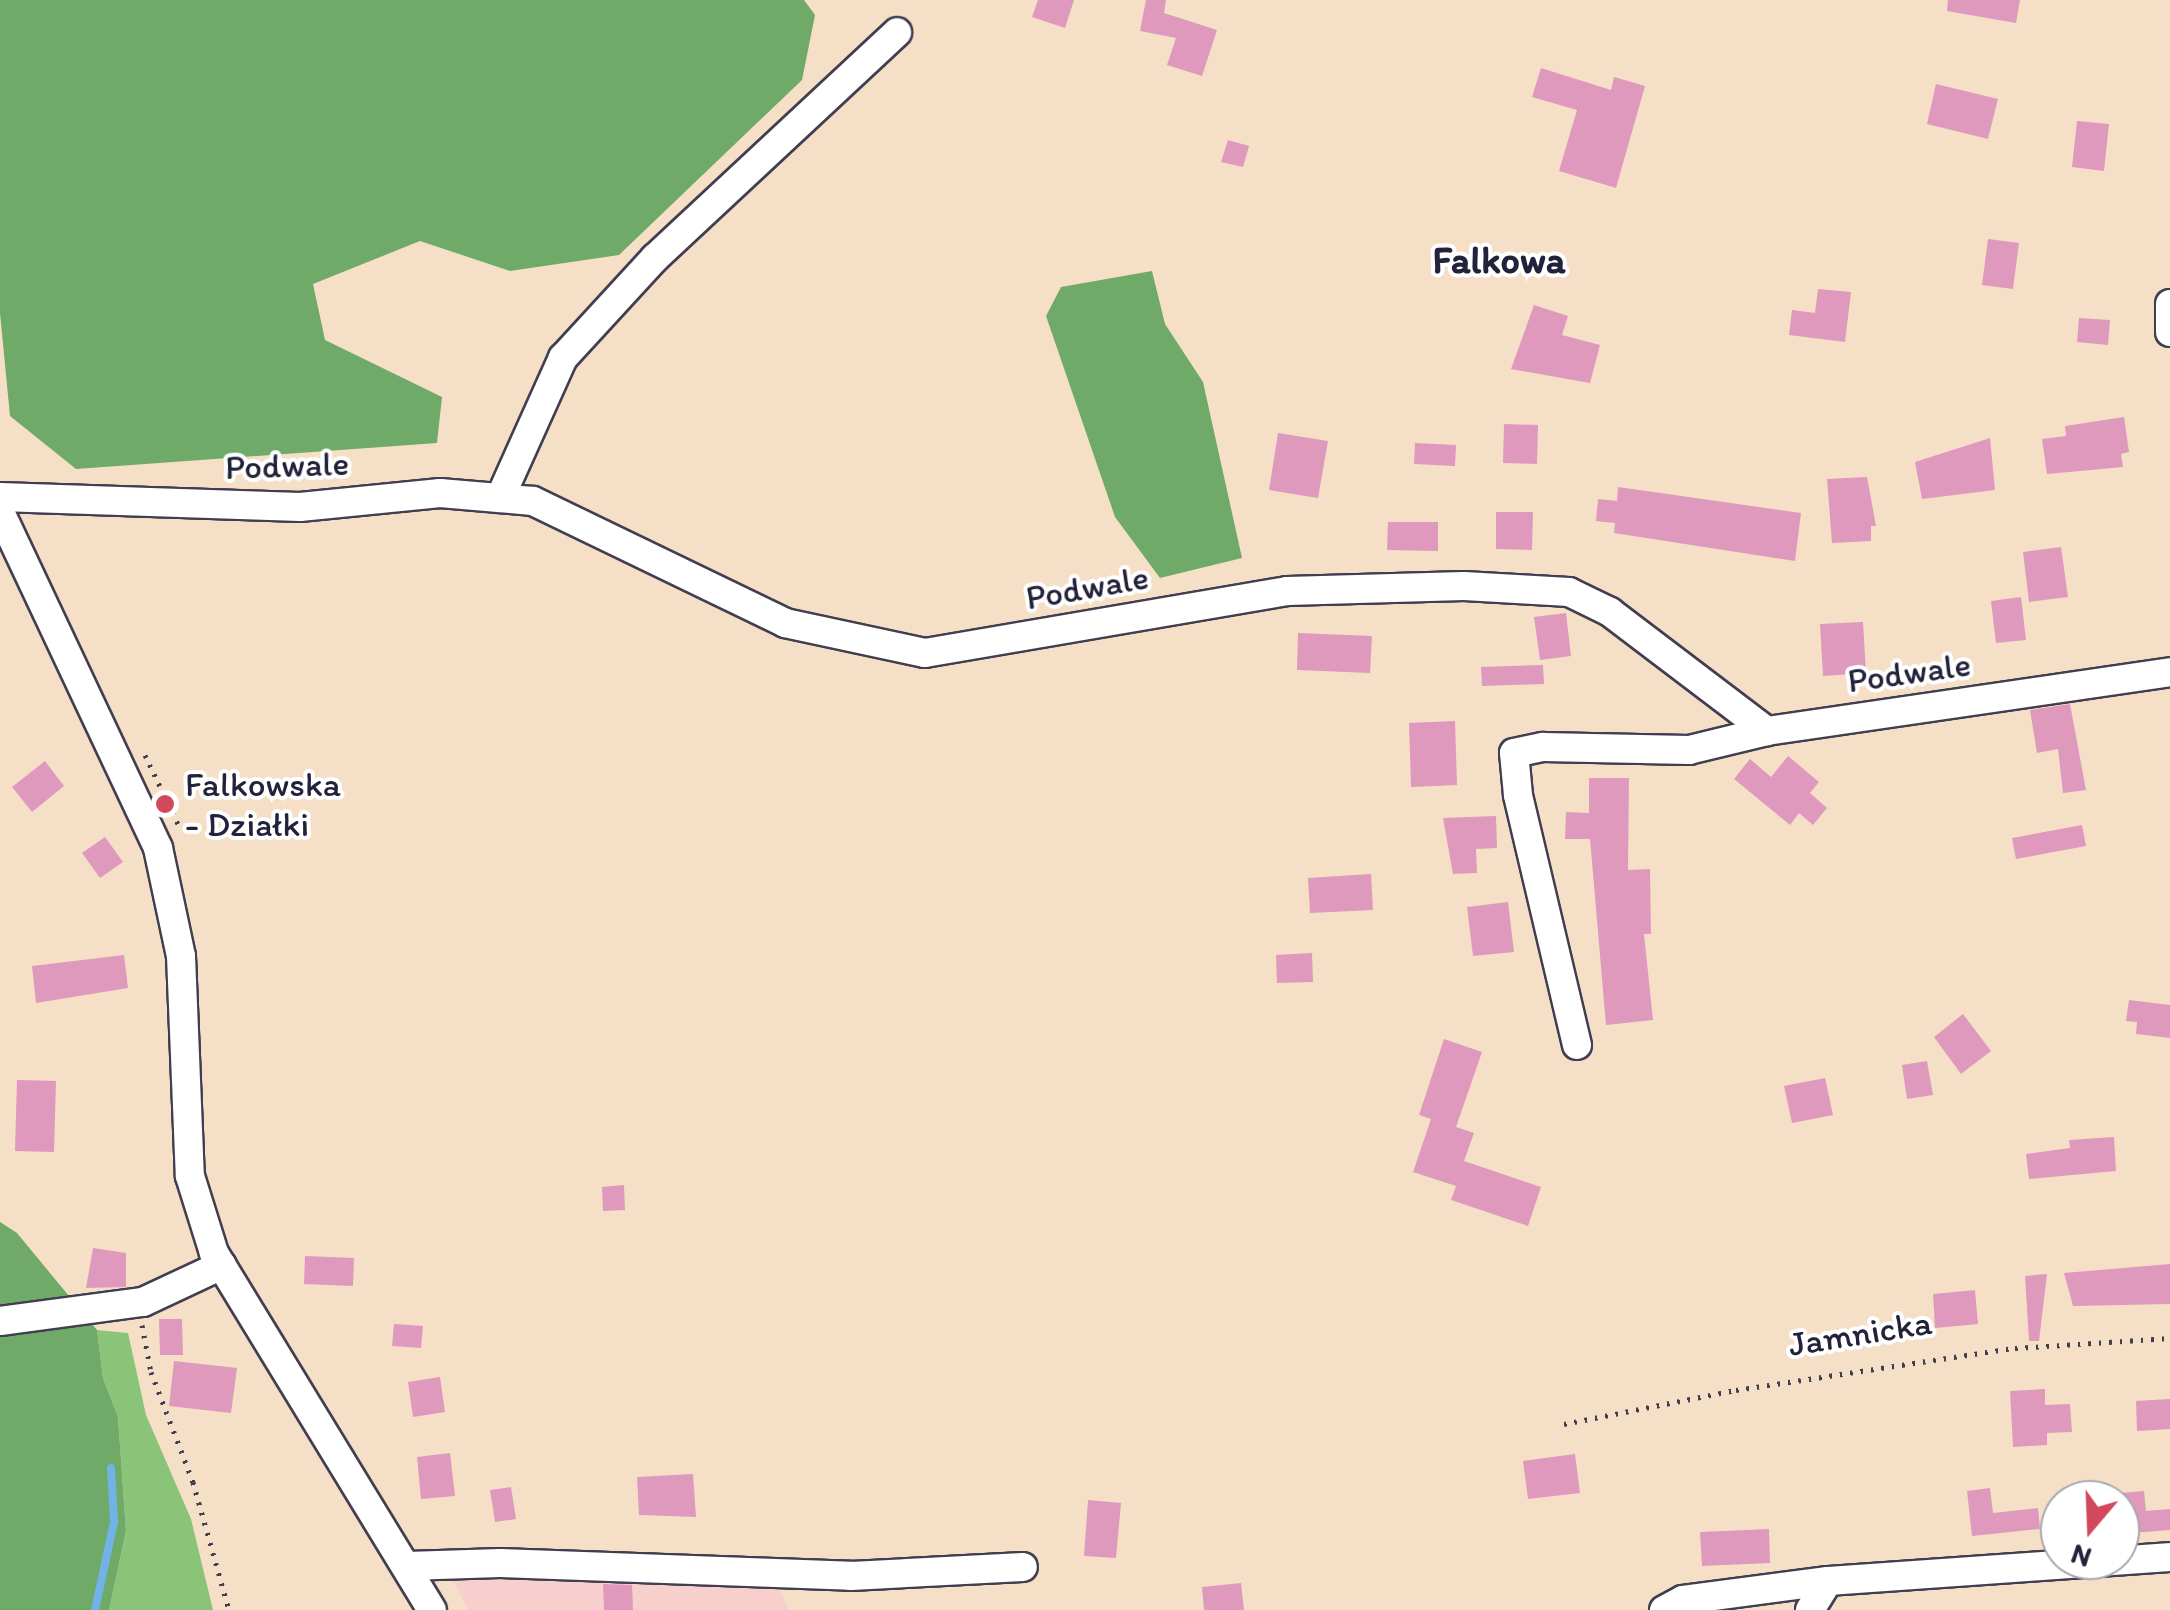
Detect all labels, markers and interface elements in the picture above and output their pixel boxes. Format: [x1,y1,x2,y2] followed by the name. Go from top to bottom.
[1432,238,1566,284] district label: Falkowa
[224,442,350,488] street label: Podwale
[1022,556,1152,618] street label: Podwale
[1845,643,1973,701] street label: Podwale
[185,763,341,845] place label: Falkowska - Działki
[154,793,176,815] marker: Falkowska - Działki
[1785,1301,1935,1365] street label: Jamnicka
[2040,1480,2140,1580] north arrow
[2066,1537,2095,1576] text: N

